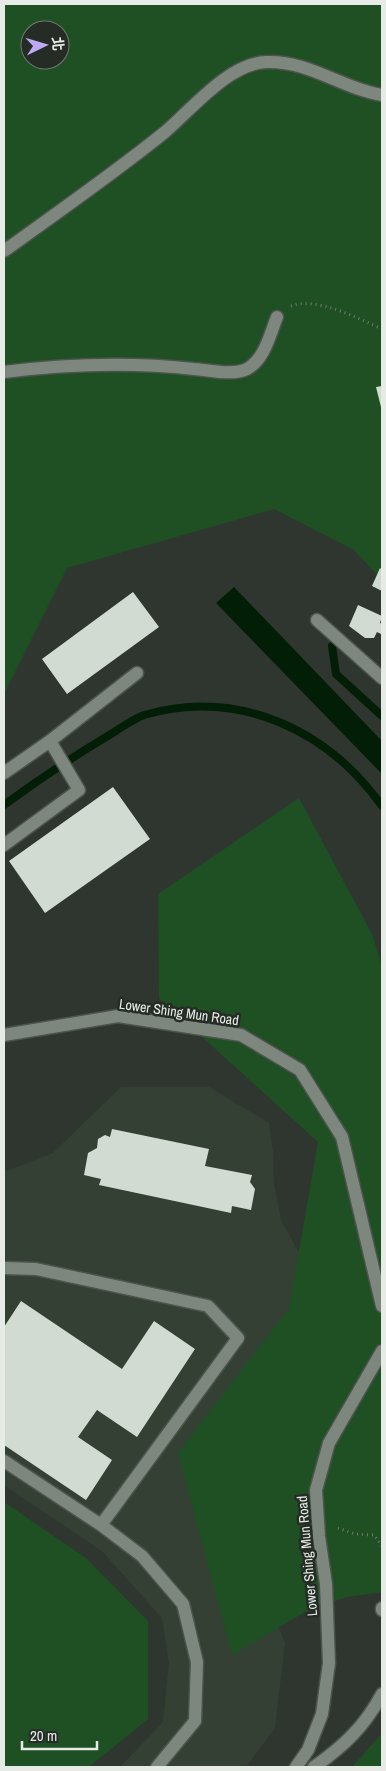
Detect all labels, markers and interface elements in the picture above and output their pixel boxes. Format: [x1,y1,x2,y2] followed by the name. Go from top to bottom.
[20,20,70,70] north arrow
[48,36,68,52] text: 北
[118,995,240,1029] street label: Lower Shing Mun Road
[293,1495,321,1617] street label: Lower Shing Mun Road
[22,1718,98,1750] scale bar
[30,1725,57,1746] text: 20 m

